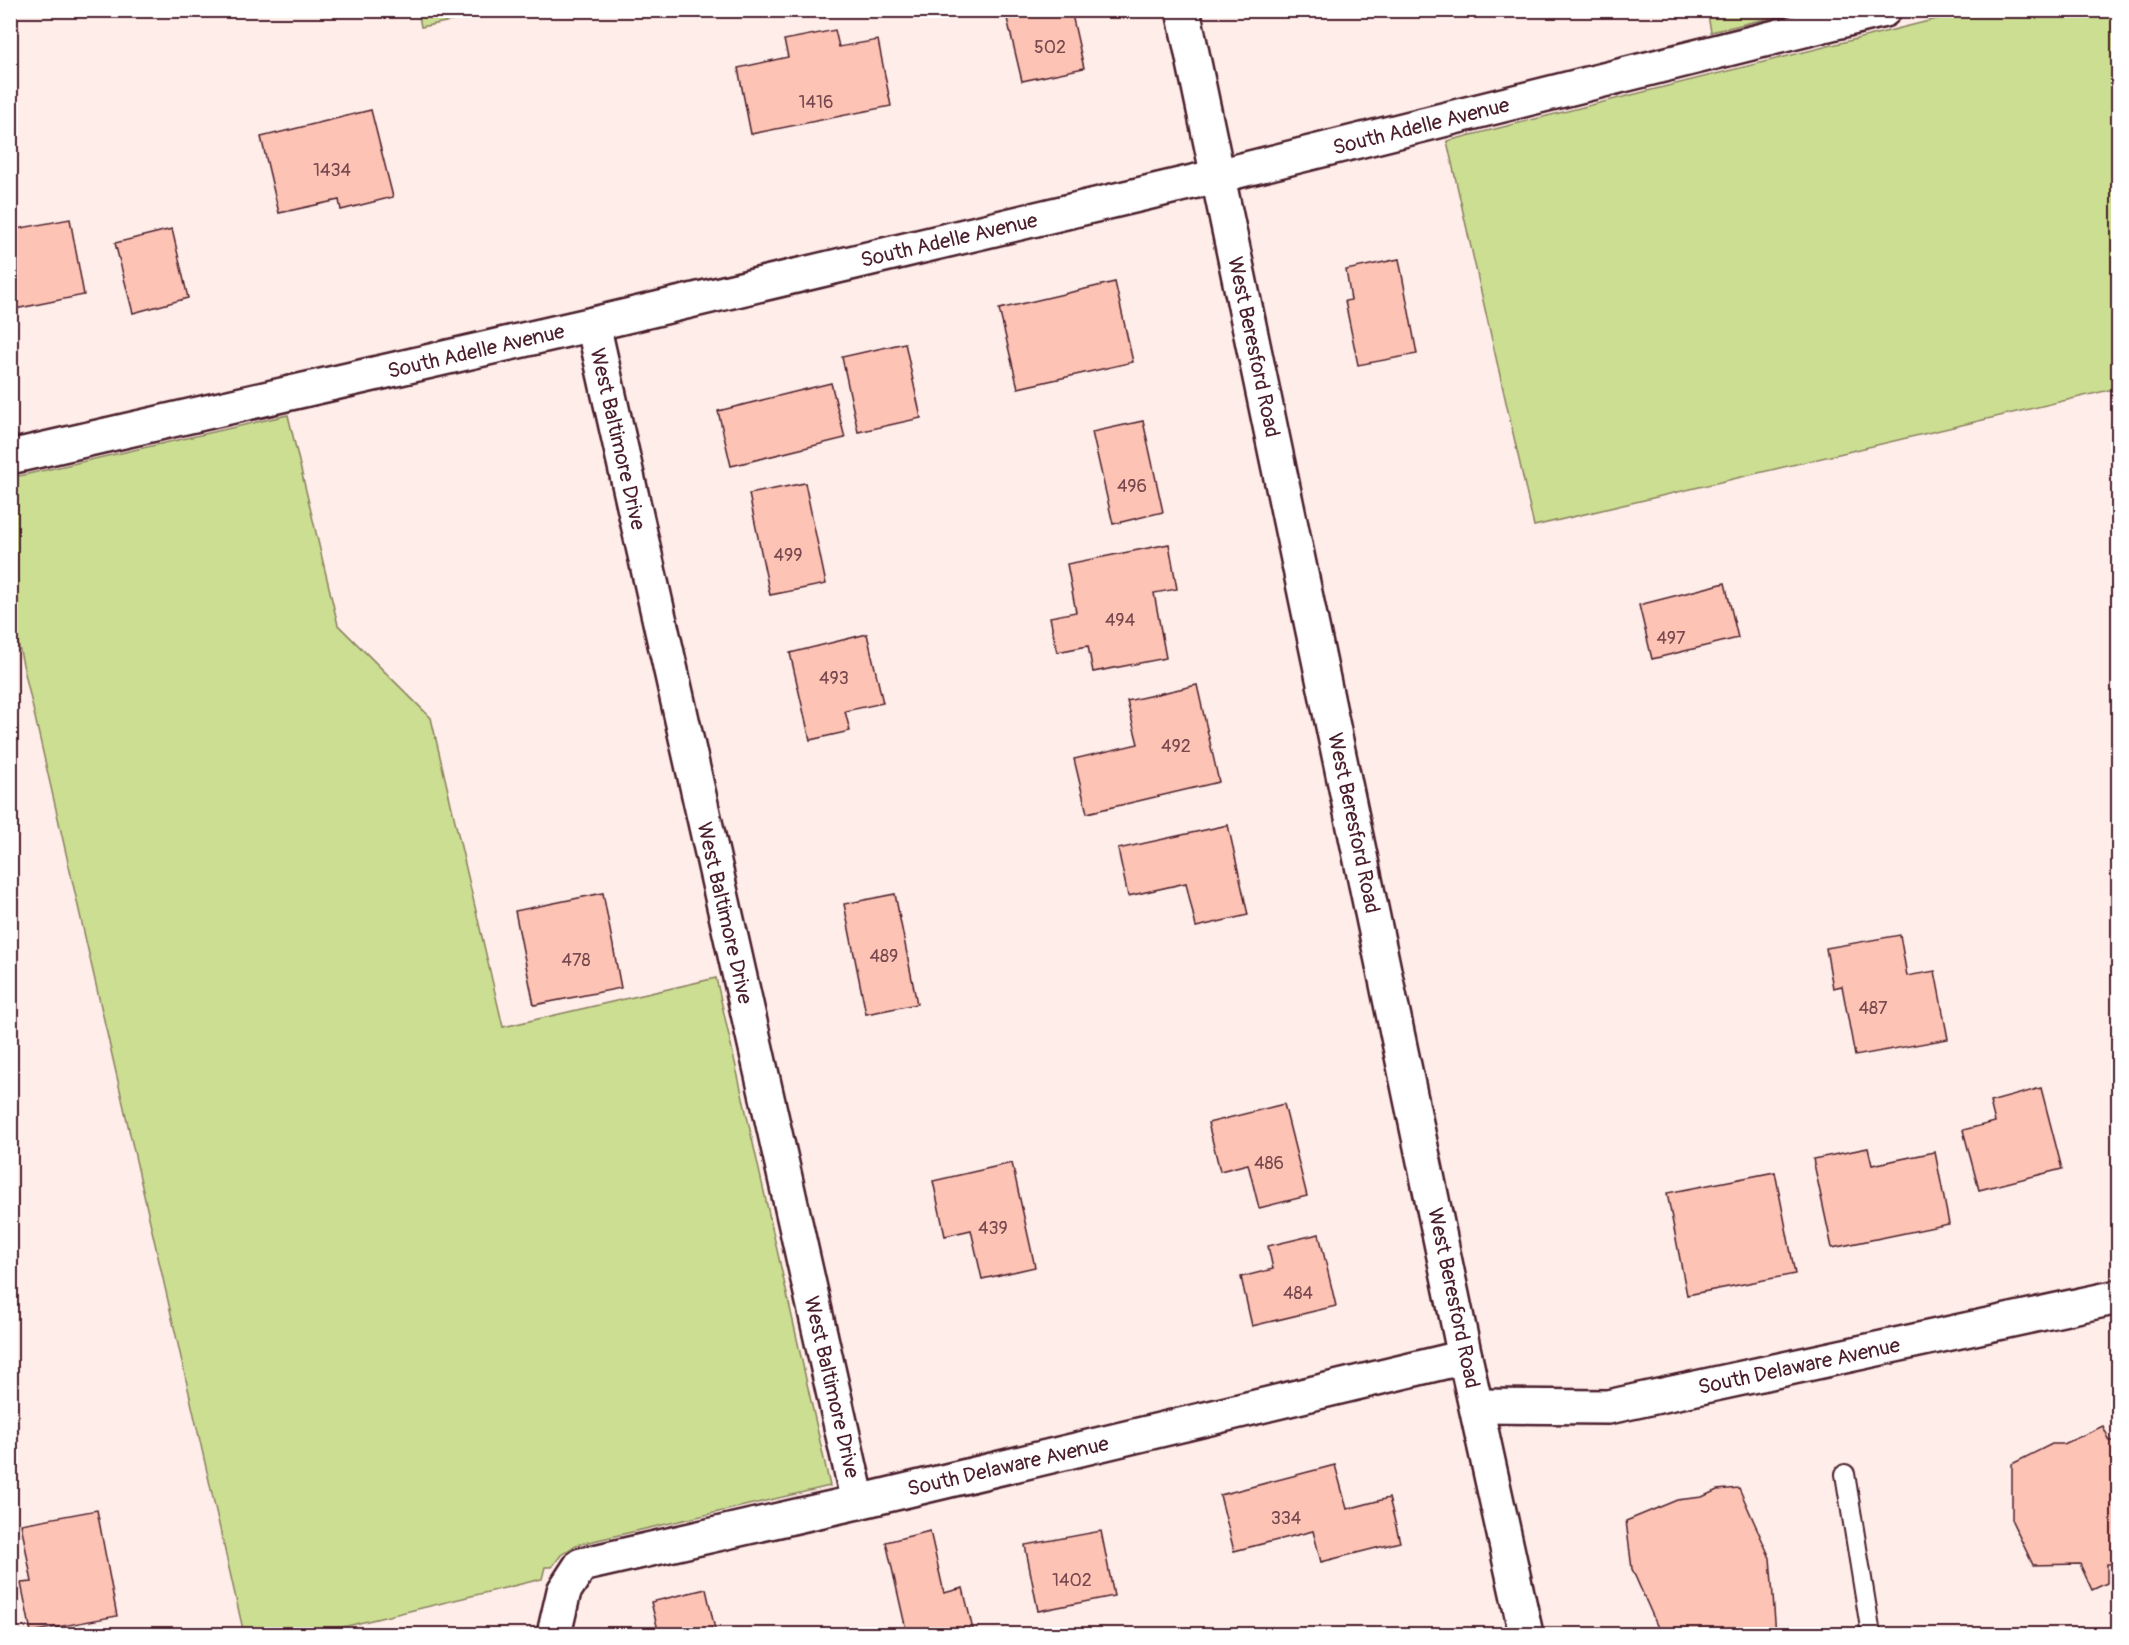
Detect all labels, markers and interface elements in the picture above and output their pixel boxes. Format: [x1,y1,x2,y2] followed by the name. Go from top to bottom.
[1034,36,1066,59] house number: 502
[799,91,834,114] house number: 1416
[1330,91,1513,161] street label: South Adelle Avenue
[313,159,352,182] house number: 1434
[858,207,1041,274] street label: South Adelle Avenue
[1221,254,1286,440] street label: West Beresford Road
[385,318,568,385] street label: South Adelle Avenue
[583,346,652,533] street label: West Baltimore Drive
[1117,475,1147,498] house number: 496
[774,544,802,567] house number: 499
[1105,609,1136,632] house number: 494
[1656,627,1686,650] house number: 497
[819,667,849,690] house number: 493
[1321,730,1386,916] street label: West Beresford Road
[1161,735,1191,758] house number: 492
[690,820,759,1007] street label: West Baltimore Drive
[870,945,898,968] house number: 489
[561,949,591,972] house number: 478
[1858,997,1888,1020] house number: 487
[1254,1152,1284,1175] house number: 486
[1421,1205,1486,1391] street label: West Beresford Road
[978,1217,1008,1240] house number: 439
[1283,1282,1314,1305] house number: 484
[797,1294,866,1481] street label: West Baltimore Drive
[1696,1332,1903,1401] street label: South Delaware Avenue
[905,1430,1112,1503] street label: South Delaware Avenue
[1271,1507,1302,1530] house number: 334
[1052,1569,1092,1592] house number: 1402

